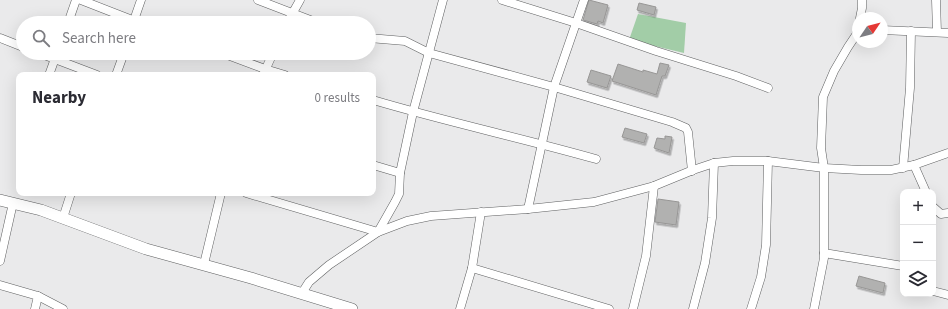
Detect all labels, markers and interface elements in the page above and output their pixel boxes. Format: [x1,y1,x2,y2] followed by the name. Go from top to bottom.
[852,12,888,48] north arrow
[16,16,376,60] search box
[30,27,52,49] icon: search
[62,28,136,49] text: Search here
[32,86,86,110] text: Nearby
[315,89,360,107] text: 0 results
[900,189,936,297] map controls
[900,189,936,225] button: +
[900,225,936,261] button: −
[900,261,936,297] button: layers

